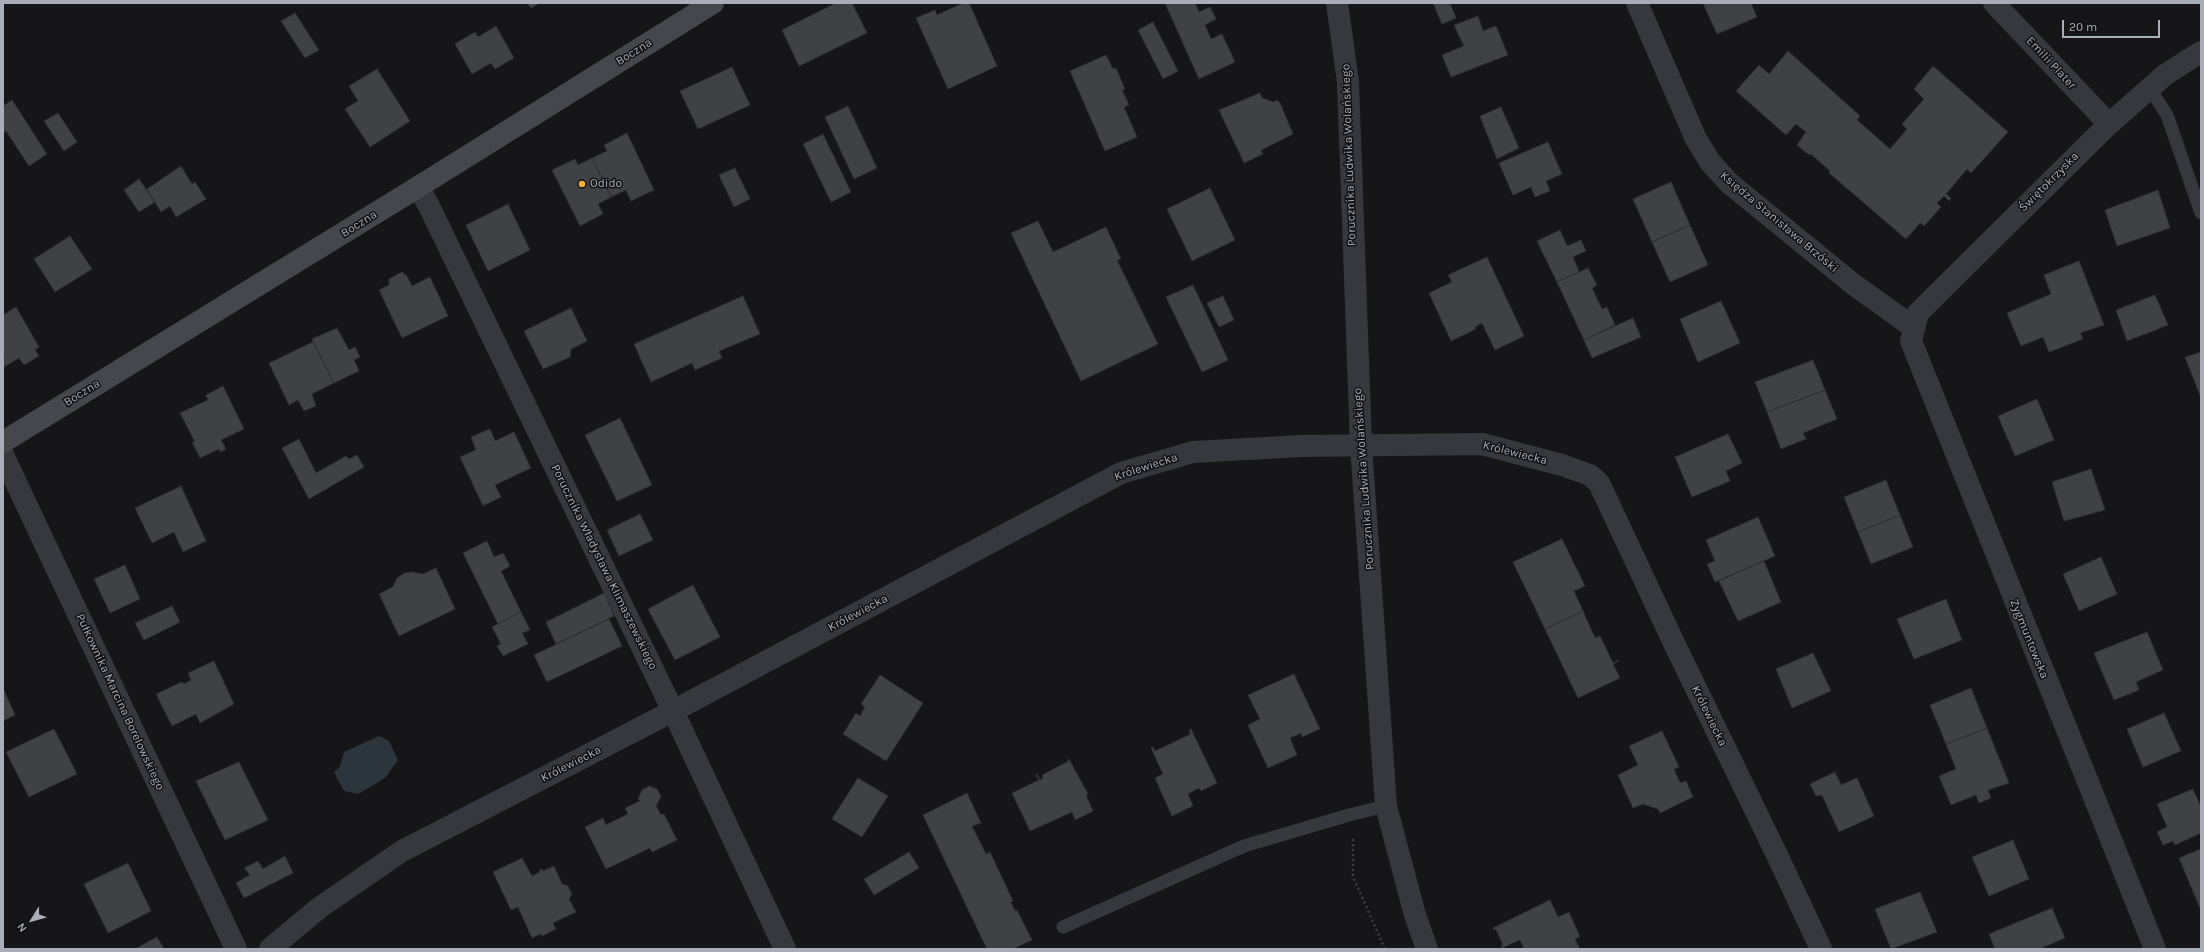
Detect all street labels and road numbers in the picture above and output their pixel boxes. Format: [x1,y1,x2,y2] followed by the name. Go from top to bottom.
[2023,34,2079,92] street label: Emilii Plater
[613,35,655,69] street label: Boczna
[1339,64,1359,246] street label: Porucznika Ludwika Wolańskiego
[2016,149,2082,215] street label: Świętokrzyska
[1717,168,1841,276] street label: Księdza Stanisława Brzóski
[338,207,380,241] street label: Boczna
[61,376,103,410] street label: Boczna
[1350,387,1378,571] street label: Porucznika Ludwika Wolańskiego
[1481,438,1549,468] street label: Królewiecka
[1113,450,1179,484] street label: Królewiecka
[548,462,660,672] street label: Porucznika Władysława Klimaszewskiego
[826,591,890,635] street label: Królewiecka
[2006,597,2052,681] street label: Zygmuntowska
[73,611,167,793] street label: Pułkownika Marcina Borelowskiego
[1688,683,1730,749] street label: Królewiecka
[538,743,604,785] street label: Królewiecka

